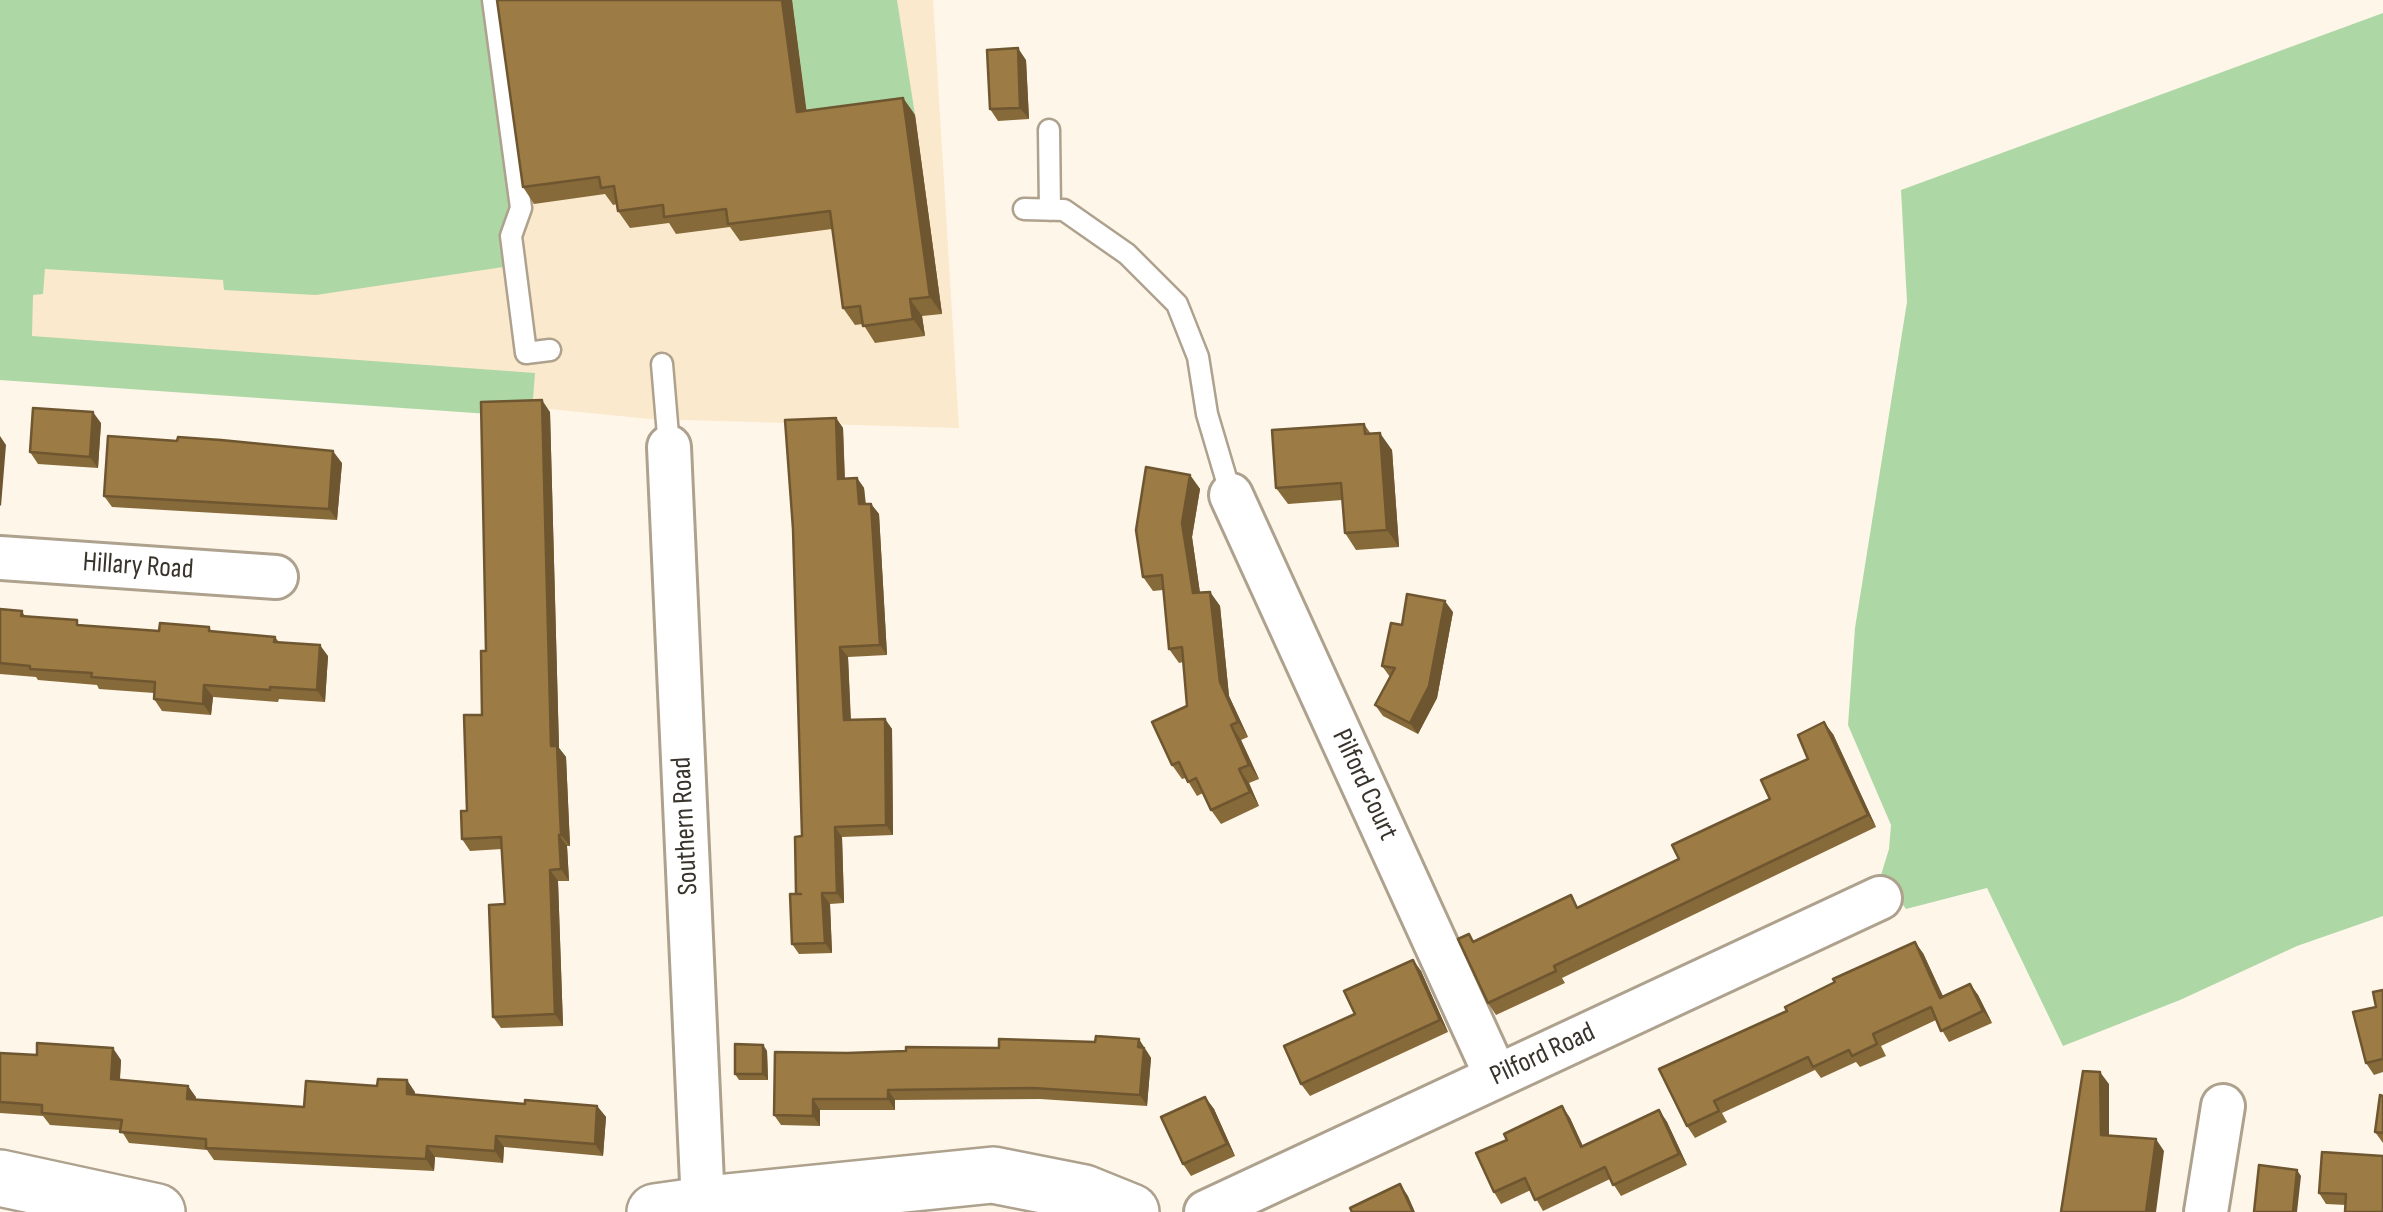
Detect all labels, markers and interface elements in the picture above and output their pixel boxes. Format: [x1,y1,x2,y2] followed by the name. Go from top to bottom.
[82,546,194,588] street label: Hillary Road
[1324,724,1404,846] street label: Pilford Court
[666,756,706,896] street label: Southern Road
[1485,1016,1601,1094] street label: Pilford Road

